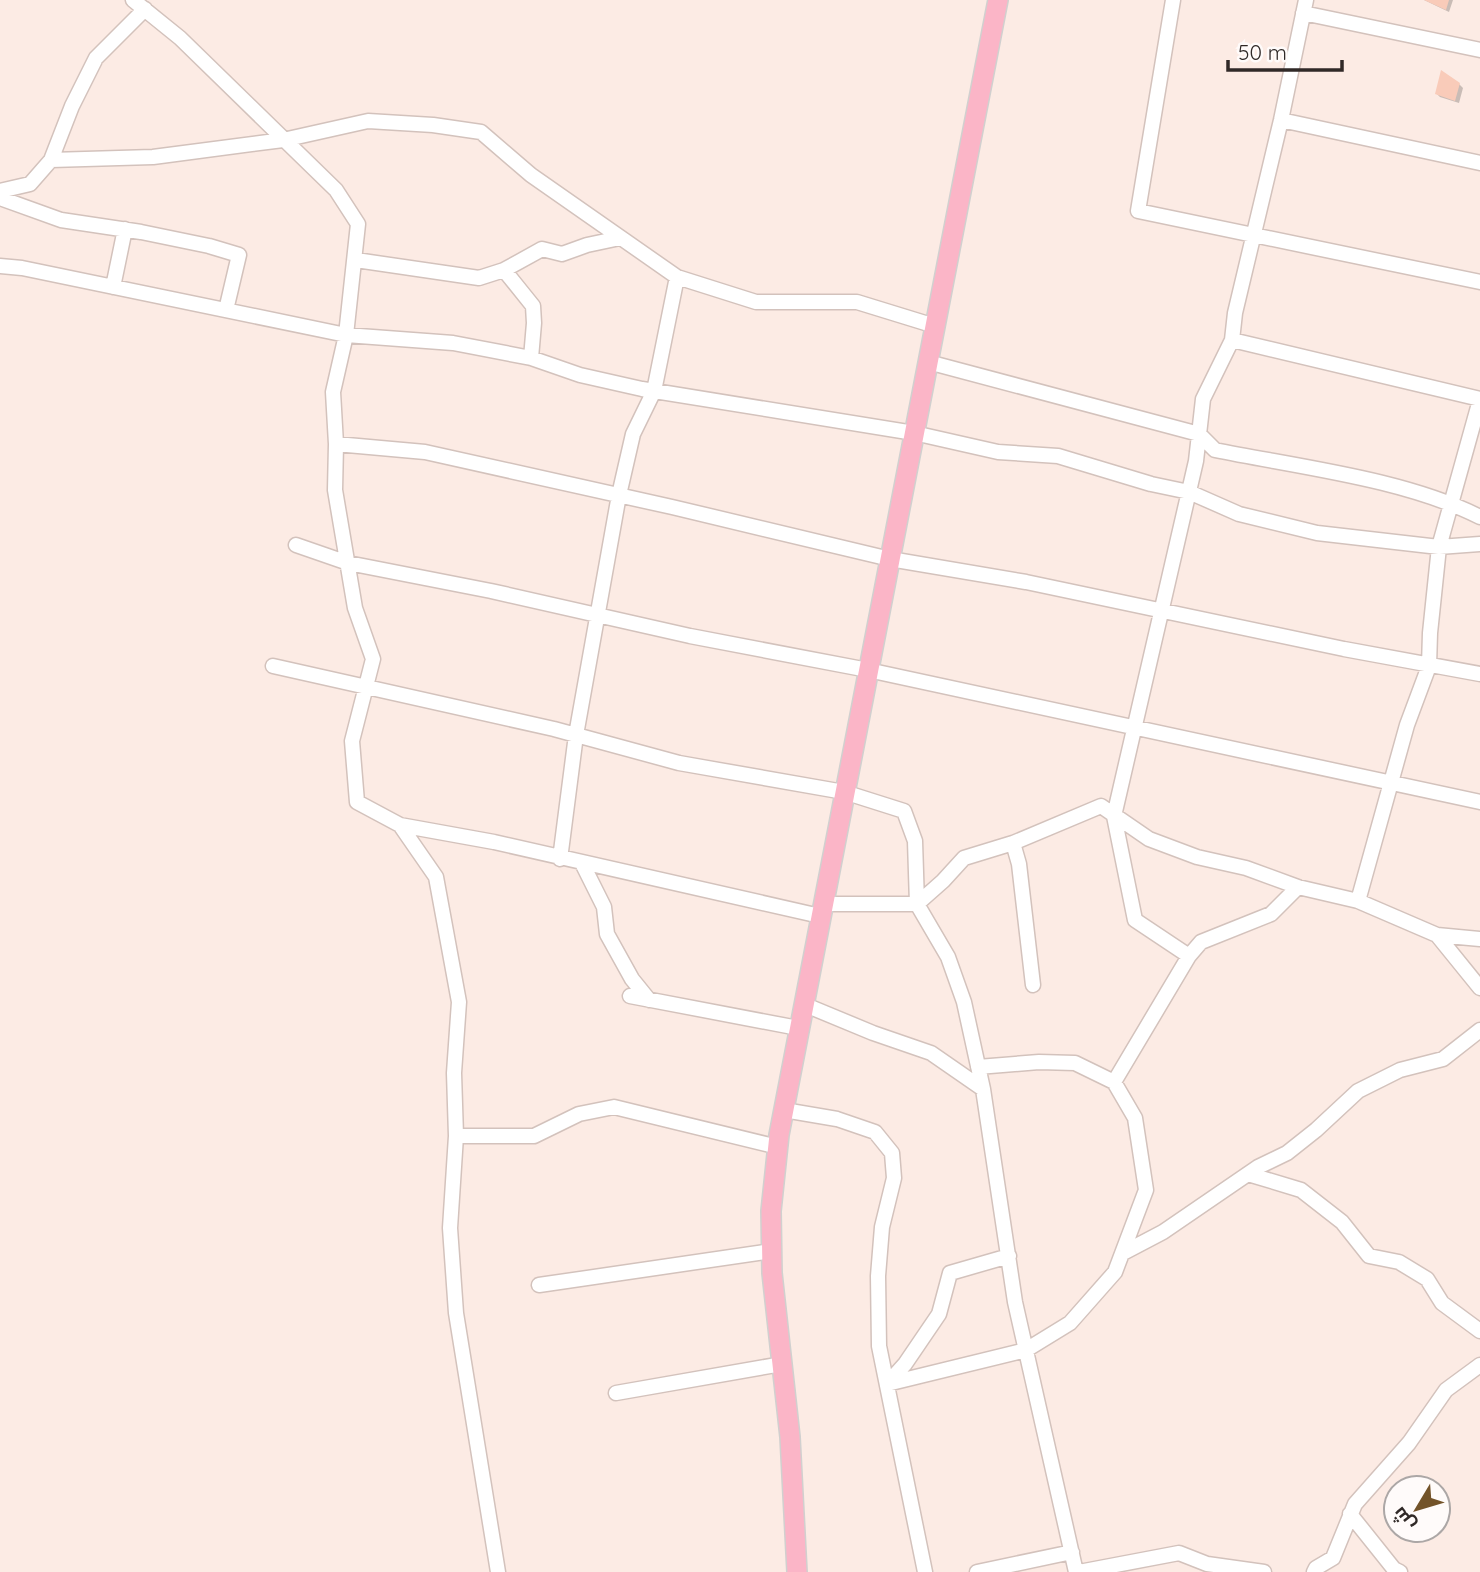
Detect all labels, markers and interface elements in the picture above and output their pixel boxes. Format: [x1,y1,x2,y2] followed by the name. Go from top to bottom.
[1228,28,1342,72] scale bar
[1238,39,1287,65] text: 50 m
[1382,1474,1452,1544] north arrow
[1387,1502,1421,1536] text: ش

